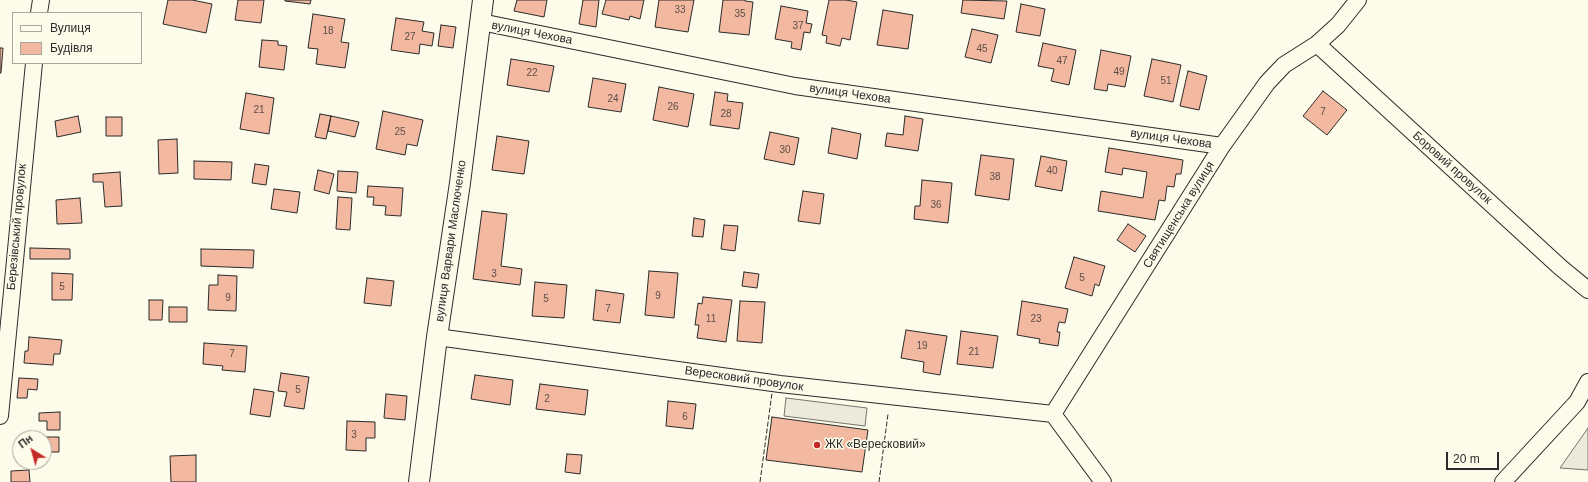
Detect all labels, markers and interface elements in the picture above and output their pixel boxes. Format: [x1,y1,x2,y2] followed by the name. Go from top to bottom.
[674,4,686,16] house number: 33
[734,8,746,20] house number: 35
[12,12,142,64] legend
[490,18,574,48] street label: вулиця Чехова
[792,20,804,32] house number: 37
[50,21,91,35] text: Вулиця
[322,25,334,37] house number: 18
[404,31,416,43] house number: 27
[50,41,92,55] text: Будівля
[976,43,988,55] house number: 45
[1056,55,1068,67] house number: 47
[1113,66,1125,78] house number: 49
[526,67,538,79] house number: 22
[1160,75,1172,87] house number: 51
[808,81,892,107] street label: вулиця Чехова
[607,93,619,105] house number: 24
[667,101,679,113] house number: 26
[253,104,265,116] house number: 21
[1320,106,1326,118] house number: 7
[720,108,732,120] house number: 28
[394,126,406,138] house number: 25
[1129,126,1213,152] street label: вулиця Чехова
[1409,129,1495,207] street label: Боровий провулок
[779,144,791,156] house number: 30
[433,159,469,323] street label: вулиця Варвари Маслюченко
[1140,159,1218,271] street label: Святищенська вулиця
[4,163,30,291] street label: Березівський провулок
[1046,165,1058,177] house number: 40
[989,171,1001,183] house number: 38
[930,199,942,211] house number: 36
[491,268,497,280] house number: 3
[1079,272,1085,284] house number: 5
[59,281,65,293] house number: 5
[655,290,661,302] house number: 9
[225,292,231,304] house number: 9
[543,293,549,305] house number: 5
[605,303,611,315] house number: 7
[706,313,716,325] house number: 11
[1030,313,1042,325] house number: 23
[916,340,928,352] house number: 19
[968,346,980,358] house number: 21
[229,348,235,360] house number: 7
[684,364,804,394] street label: Вересковий провулок
[295,384,301,396] house number: 5
[544,393,550,405] house number: 2
[682,411,688,423] house number: 6
[351,429,357,441] house number: 3
[12,430,52,470] north arrow
[16,432,35,450] text: Пн
[825,438,926,452] place label: ЖК «Вересковий»
[812,440,822,450] marker: ЖК «Вересковий»
[1448,444,1501,470] scale bar
[1453,452,1480,466] text: 20 m

